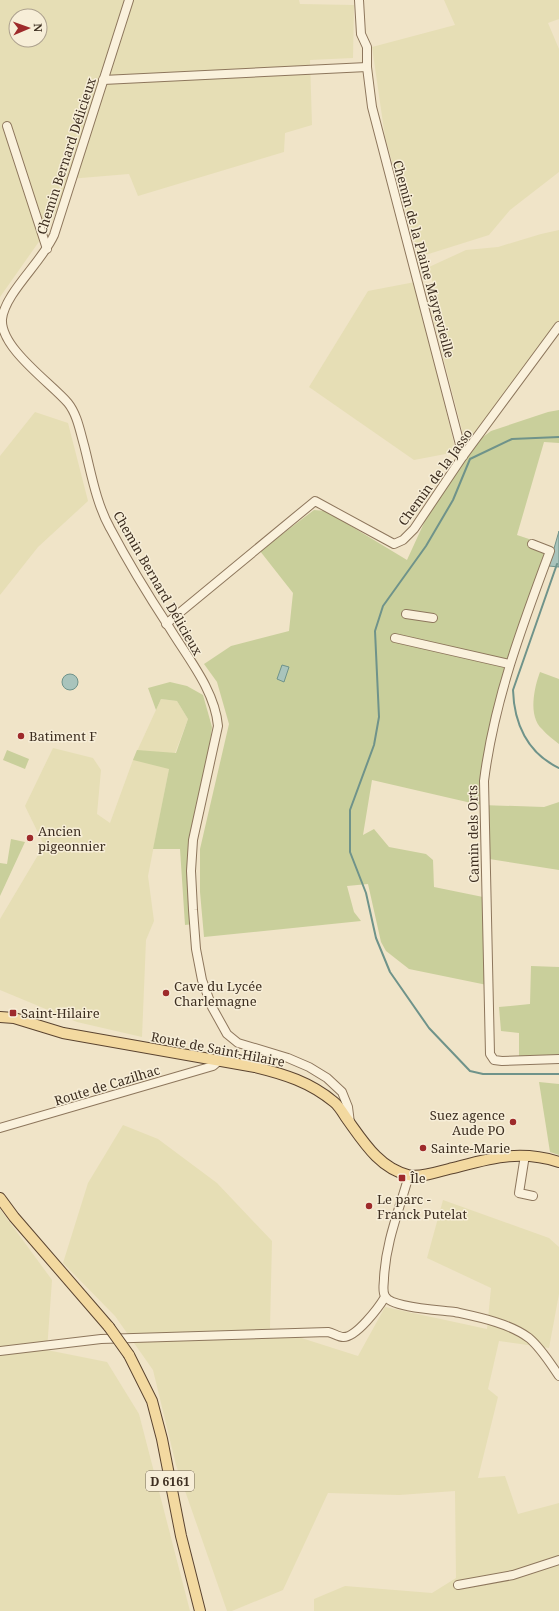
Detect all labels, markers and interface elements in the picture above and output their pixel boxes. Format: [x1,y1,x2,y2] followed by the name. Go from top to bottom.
[8,8,48,48] north arrow
[31,23,46,33] text: N
[32,75,100,237] street label: Chemin Bernard Délicieux
[389,158,459,360] street label: Chemin de la Plaine Mayrevieille
[394,425,476,529] street label: Chemin de la Jasso
[109,507,207,659] street label: Chemin Bernard Délicieux
[29,727,97,745] place label: Batiment F
[16,731,26,741] marker: Batiment F
[463,785,483,883] street label: Camin dels Orts
[38,822,106,855] place label: Ancien pigeonnier
[25,833,35,843] marker: Ancien pigeonnier
[174,977,262,1010] place label: Cave du Lycée Charlemagne
[161,988,171,998] marker: Cave du Lycée Charlemagne
[21,1004,100,1022] place label: Saint-Hilaire
[8,1008,18,1018] marker: Saint-Hilaire
[149,1027,287,1071] street label: Route de Saint-Hilaire
[52,1060,162,1110] street label: Route de Cazilhac
[430,1106,505,1139] place label: Suez agence Aude PO
[508,1117,518,1127] marker: Suez agence Aude PO
[431,1139,510,1157] place label: Sainte-Marie
[418,1143,428,1153] marker: Sainte-Marie
[410,1169,426,1187] place label: Île
[397,1173,407,1183] marker: Île
[377,1190,468,1223] place label: Le parc - Franck Putelat
[364,1201,374,1211] marker: Le parc - Franck Putelat
[146,1471,194,1491] road number: D 6161

